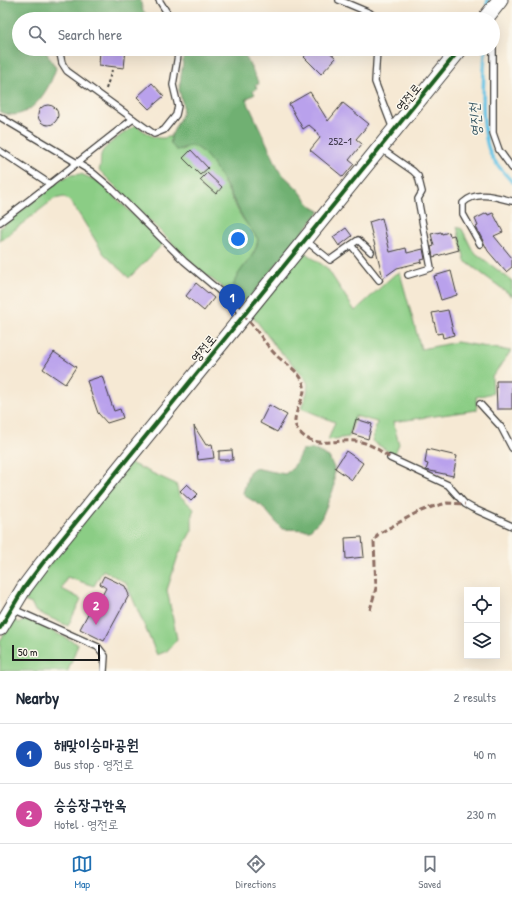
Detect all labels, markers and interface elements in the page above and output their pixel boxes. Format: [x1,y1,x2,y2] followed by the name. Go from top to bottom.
[12,12,500,56] search box
[26,23,48,45] icon: search
[58,24,122,45] text: Search here
[391,79,425,115] street label: 영전로
[463,101,485,138] water label: 영진천
[328,134,352,148] house number: 252-1
[228,229,248,249] your location
[219,284,245,317] pin: 1
[186,330,220,366] street label: 영전로
[464,587,500,659] map controls
[464,587,500,623] button: locate
[83,592,109,625] pin: 2
[464,623,500,659] button: layers
[12,643,100,662] scale bar
[18,645,38,659] text: 50 m
[16,686,59,709] text: Nearby
[454,688,496,706] text: 2 results
[54,734,139,755] text: 해맞이승마공원
[27,745,31,763] text: 1
[473,745,496,763] text: 40 m
[54,755,134,773] text: Bus stop · 영전로
[54,794,126,815] text: 승승장구한옥
[26,805,32,823] text: 2
[466,805,496,823] text: 230 m
[54,815,118,833] text: Hotel · 영전로
[71,853,93,891] tab: Map
[236,853,276,891] tab: Directions
[418,853,441,891] tab: Saved

